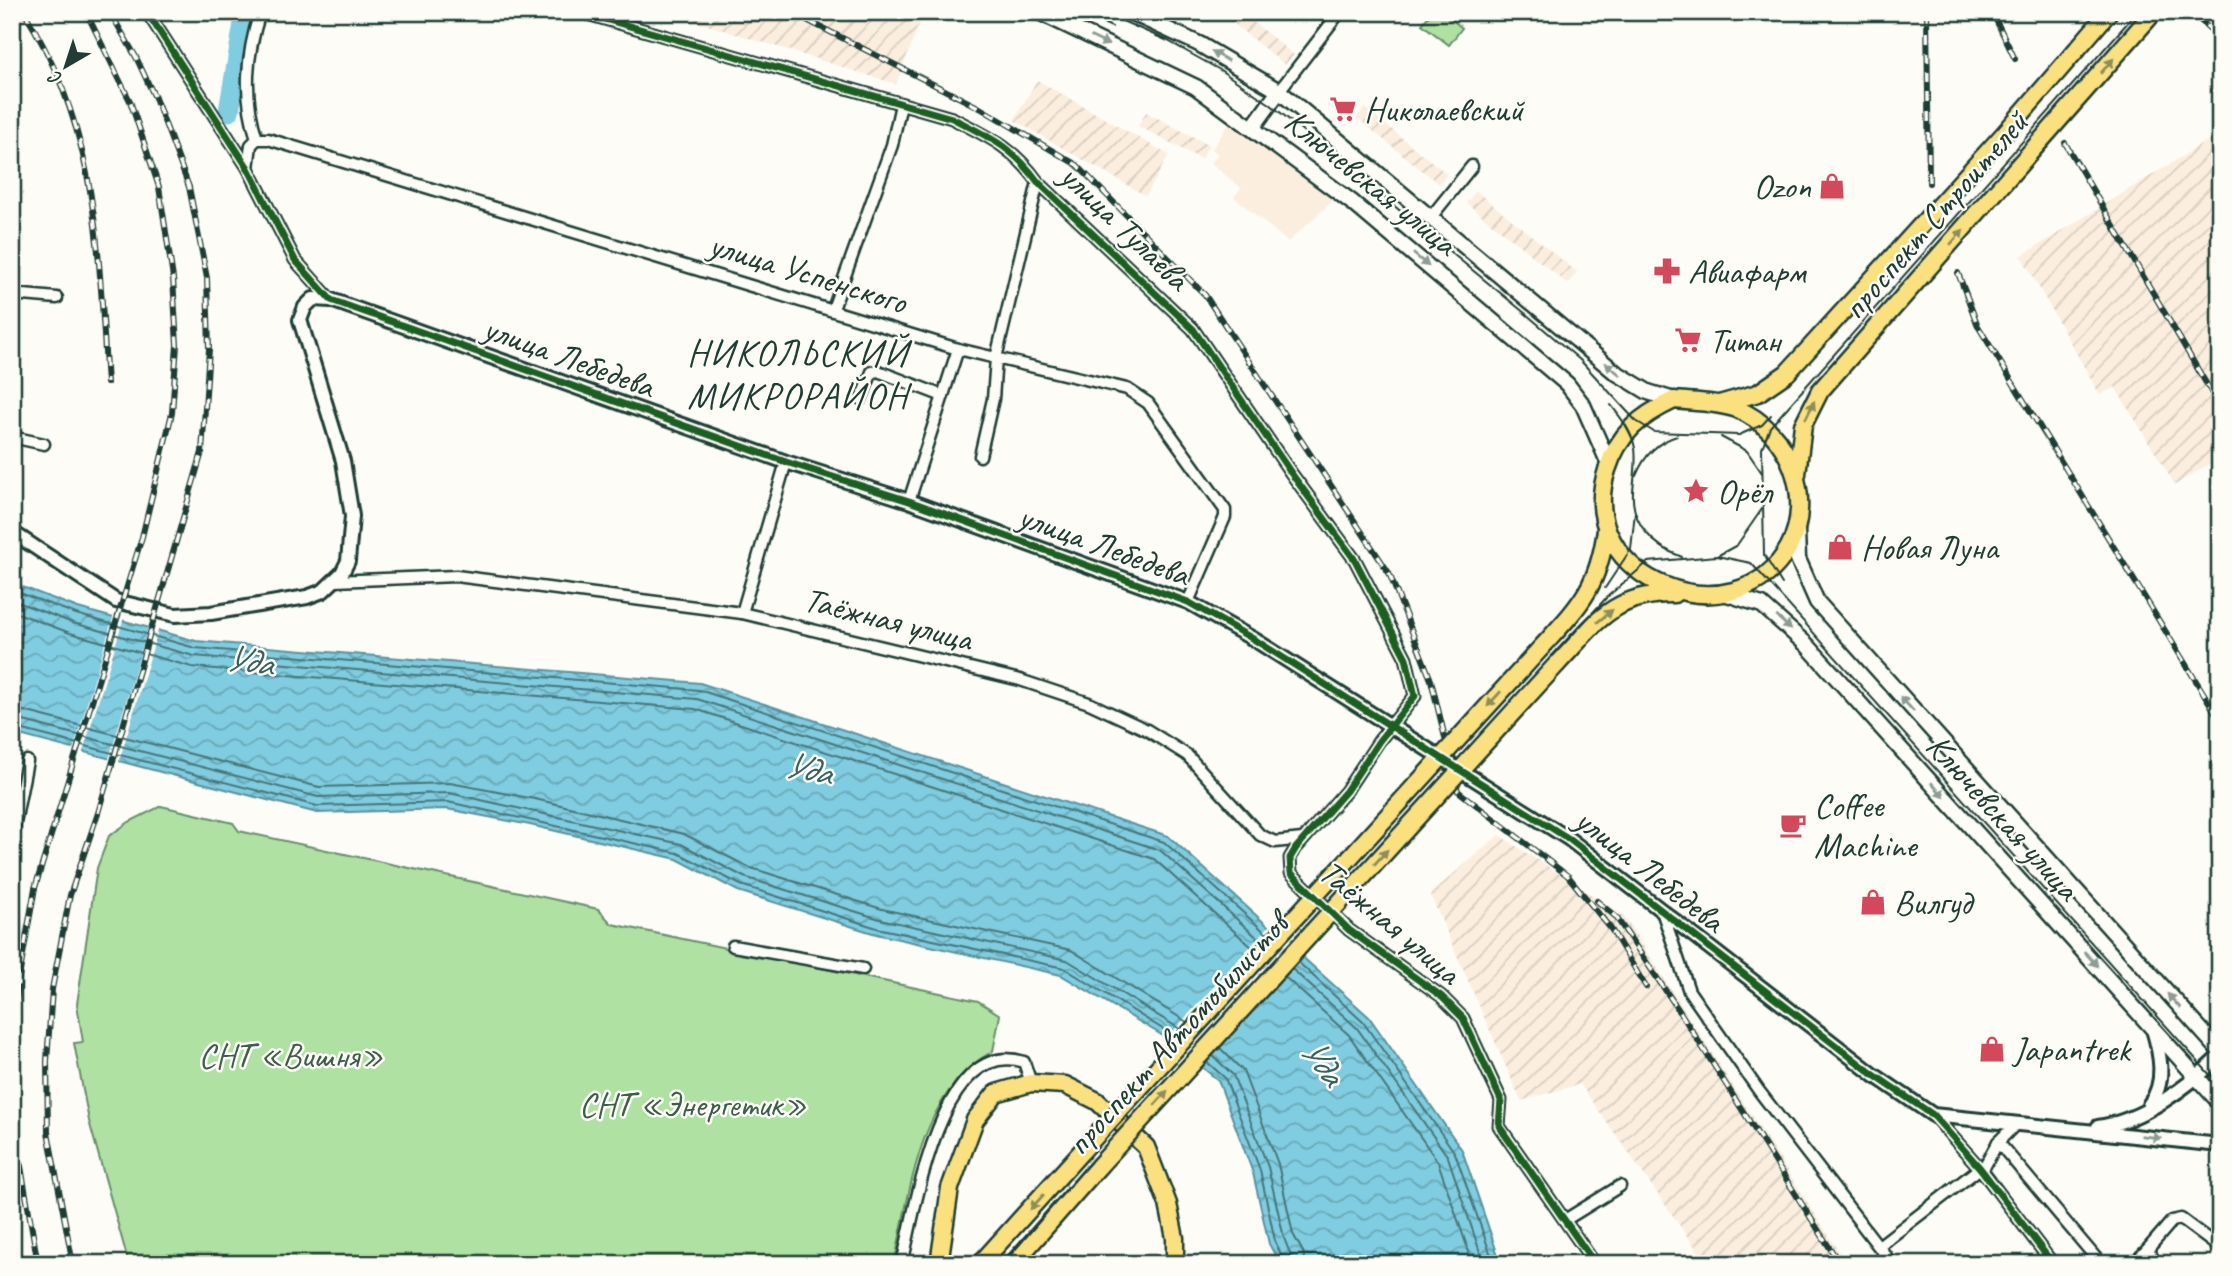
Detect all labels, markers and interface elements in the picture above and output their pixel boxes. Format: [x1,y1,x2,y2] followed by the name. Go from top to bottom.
[32,32,102,102] north arrow
[1090,36,1111,47] one-way arrow
[1211,50,1230,62] one-way arrow
[2099,57,2115,75] one-way arrow
[43,64,67,91] text: С
[1364,87,1526,132] place label: Николаевский
[1328,94,1358,124] supermarket icon: Николаевский
[1276,99,1469,267] street label: Ключевская улица
[1832,99,2040,329] street label: проспект Строителей
[1049,153,1201,302] street label: улица Тулаева
[1753,164,1811,209] place label: Ozon
[1817,171,1847,201] shop icon: Ozon
[702,221,914,325] street label: улица Успенского
[1949,229,1965,246] one-way arrow
[1688,249,1807,294] place label: Авиафарм
[1413,252,1430,267] one-way arrow
[1652,256,1682,286] pharmacy icon: Авиафарм
[476,305,663,410] street label: улица Лебедева
[1709,318,1782,363] place label: Титан
[1673,325,1703,355] supermarket icon: Титан
[687,329,913,419] district label: НИКОЛЬСКИЙ МИКРОРАЙОН
[1605,362,1623,377] one-way arrow
[1805,400,1816,420] one-way arrow
[1717,469,1774,514] place label: Орёл
[1681,476,1711,506] place icon: Орёл
[1011,493,1198,598] street label: улица Лебедева
[1861,525,2000,570] place label: Новая Луна
[1825,532,1855,562] shop icon: Новая Луна
[799,576,979,662] street label: Таёжная улица
[1595,608,1613,623] one-way arrow
[1775,615,1792,631] one-way arrow
[222,633,280,687] water label: Уда
[1486,690,1502,708] one-way arrow
[1899,695,1915,713] one-way arrow
[1916,724,2092,912] street label: Ключевская улица
[780,740,840,797] water label: Уда
[1930,781,1946,798] one-way arrow
[1814,783,1919,868] place label: Coffee Machine
[1564,796,1736,944] street label: улица Лебедева
[1778,810,1808,840] cafe icon: Coffee Machine
[1373,848,1389,866] one-way arrow
[1310,850,1472,996] street label: Таёжная улица
[1894,880,1975,925] place label: Вилгуд
[1858,887,1888,917] shop icon: Вилгуд
[1056,899,1302,1165] street label: проспект Автомобилистов
[2083,950,2099,968] one-way arrow
[2166,992,2182,1010] one-way arrow
[2011,1027,2132,1072] place label: Japantrek
[1290,1028,1358,1097] water label: Уда
[199,1033,383,1078] park label: СНТ «Вишня»
[1977,1034,2007,1064] shop icon: Japantrek
[579,1082,807,1127] park label: СНТ «Энергетик»
[1153,1090,1169,1107] one-way arrow
[2140,1131,2162,1142] one-way arrow
[1029,1193,1045,1211] one-way arrow

